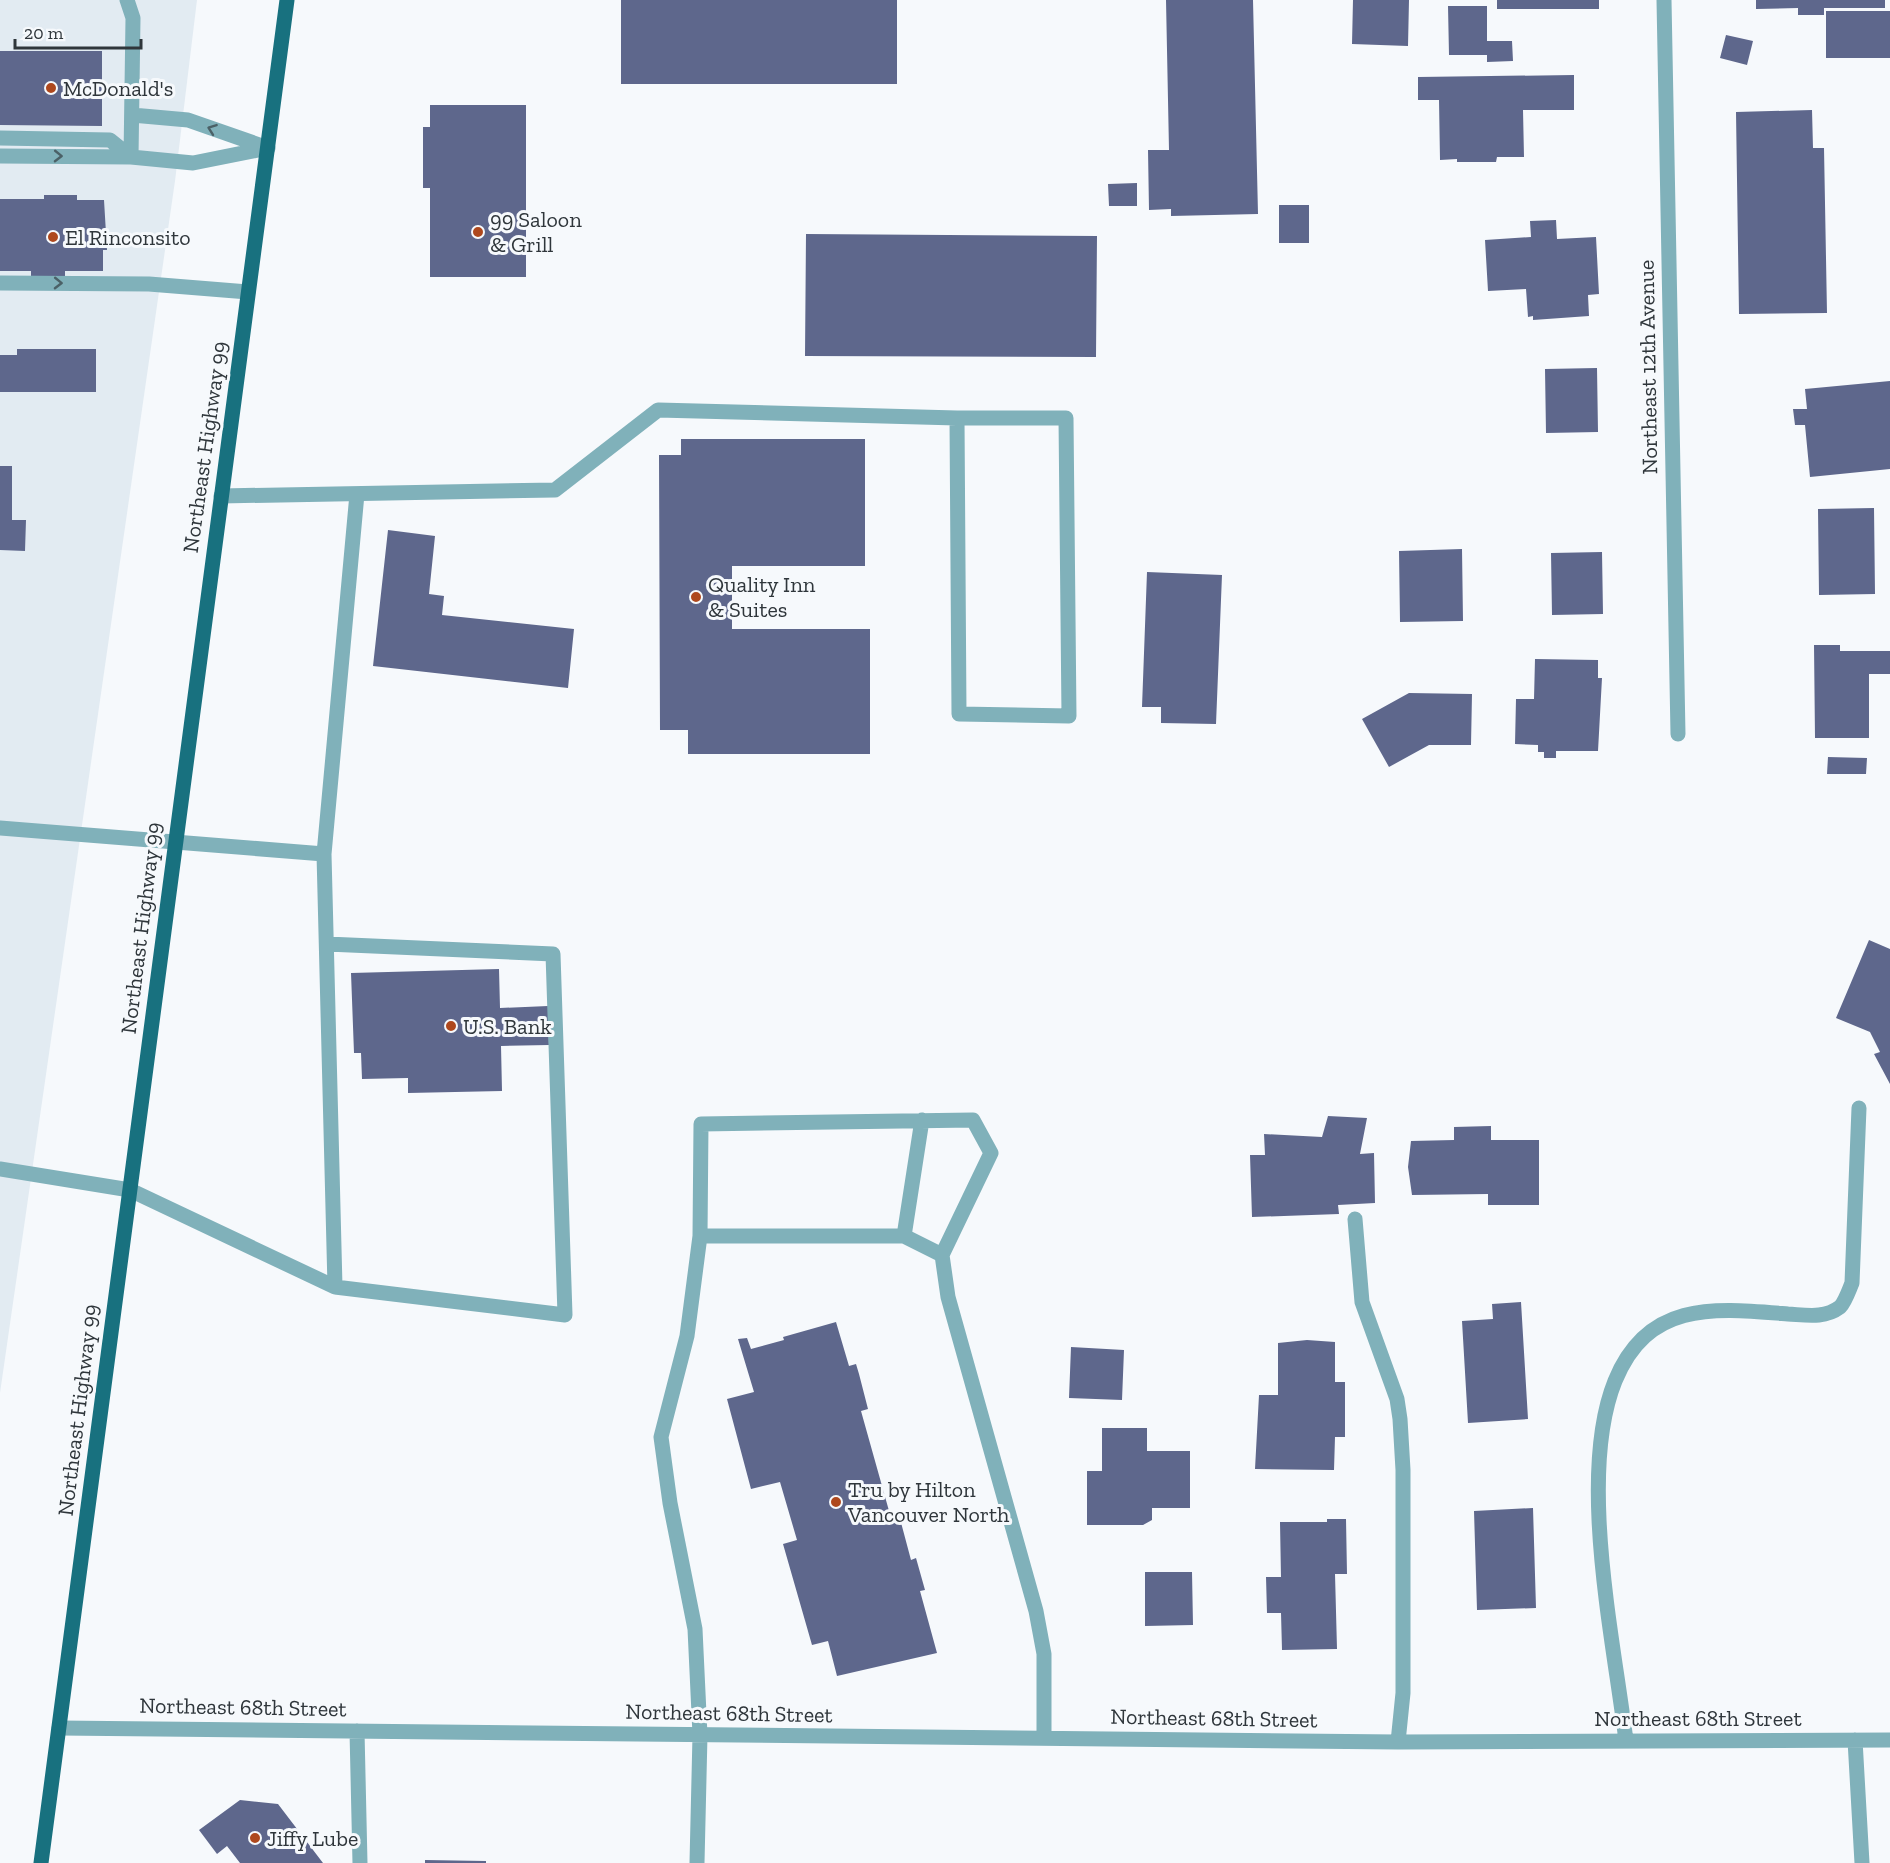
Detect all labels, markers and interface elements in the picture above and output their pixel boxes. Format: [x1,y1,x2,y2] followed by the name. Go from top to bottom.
[15,12,141,50] scale bar
[24,22,64,44] text: 20 m
[63,75,173,102] place label: McDonald's
[44,81,58,95] marker: McDonald's
[208,123,218,136] one-way arrow
[54,150,63,162] one-way arrow
[490,206,582,258] place label: 99 Saloon & Grill
[65,224,190,251] place label: El Rinconsito
[471,225,485,239] marker: 99 Saloon & Grill
[46,230,60,244] marker: El Rinconsito
[1633,259,1663,475] street label: Northeast 12th Avenue
[54,277,63,289] one-way arrow
[177,339,233,555] street label: Northeast Highway 99
[708,571,816,623] place label: Quality Inn & Suites
[689,590,703,604] marker: Quality Inn & Suites
[115,820,167,1036] street label: Northeast Highway 99
[463,1013,552,1040] place label: U.S. Bank
[444,1019,458,1033] marker: U.S. Bank
[52,1302,104,1518] street label: Northeast Highway 99
[847,1476,1010,1528] place label: Tru by Hilton Vancouver North
[829,1495,843,1509] marker: Tru by Hilton Vancouver North
[139,1692,348,1722] street label: Northeast 68th Street
[625,1698,834,1728] street label: Northeast 68th Street
[1110,1703,1319,1733] street label: Northeast 68th Street
[1594,1705,1802,1732] street label: Northeast 68th Street
[267,1825,358,1852] place label: Jiffy Lube
[248,1831,262,1845] marker: Jiffy Lube

